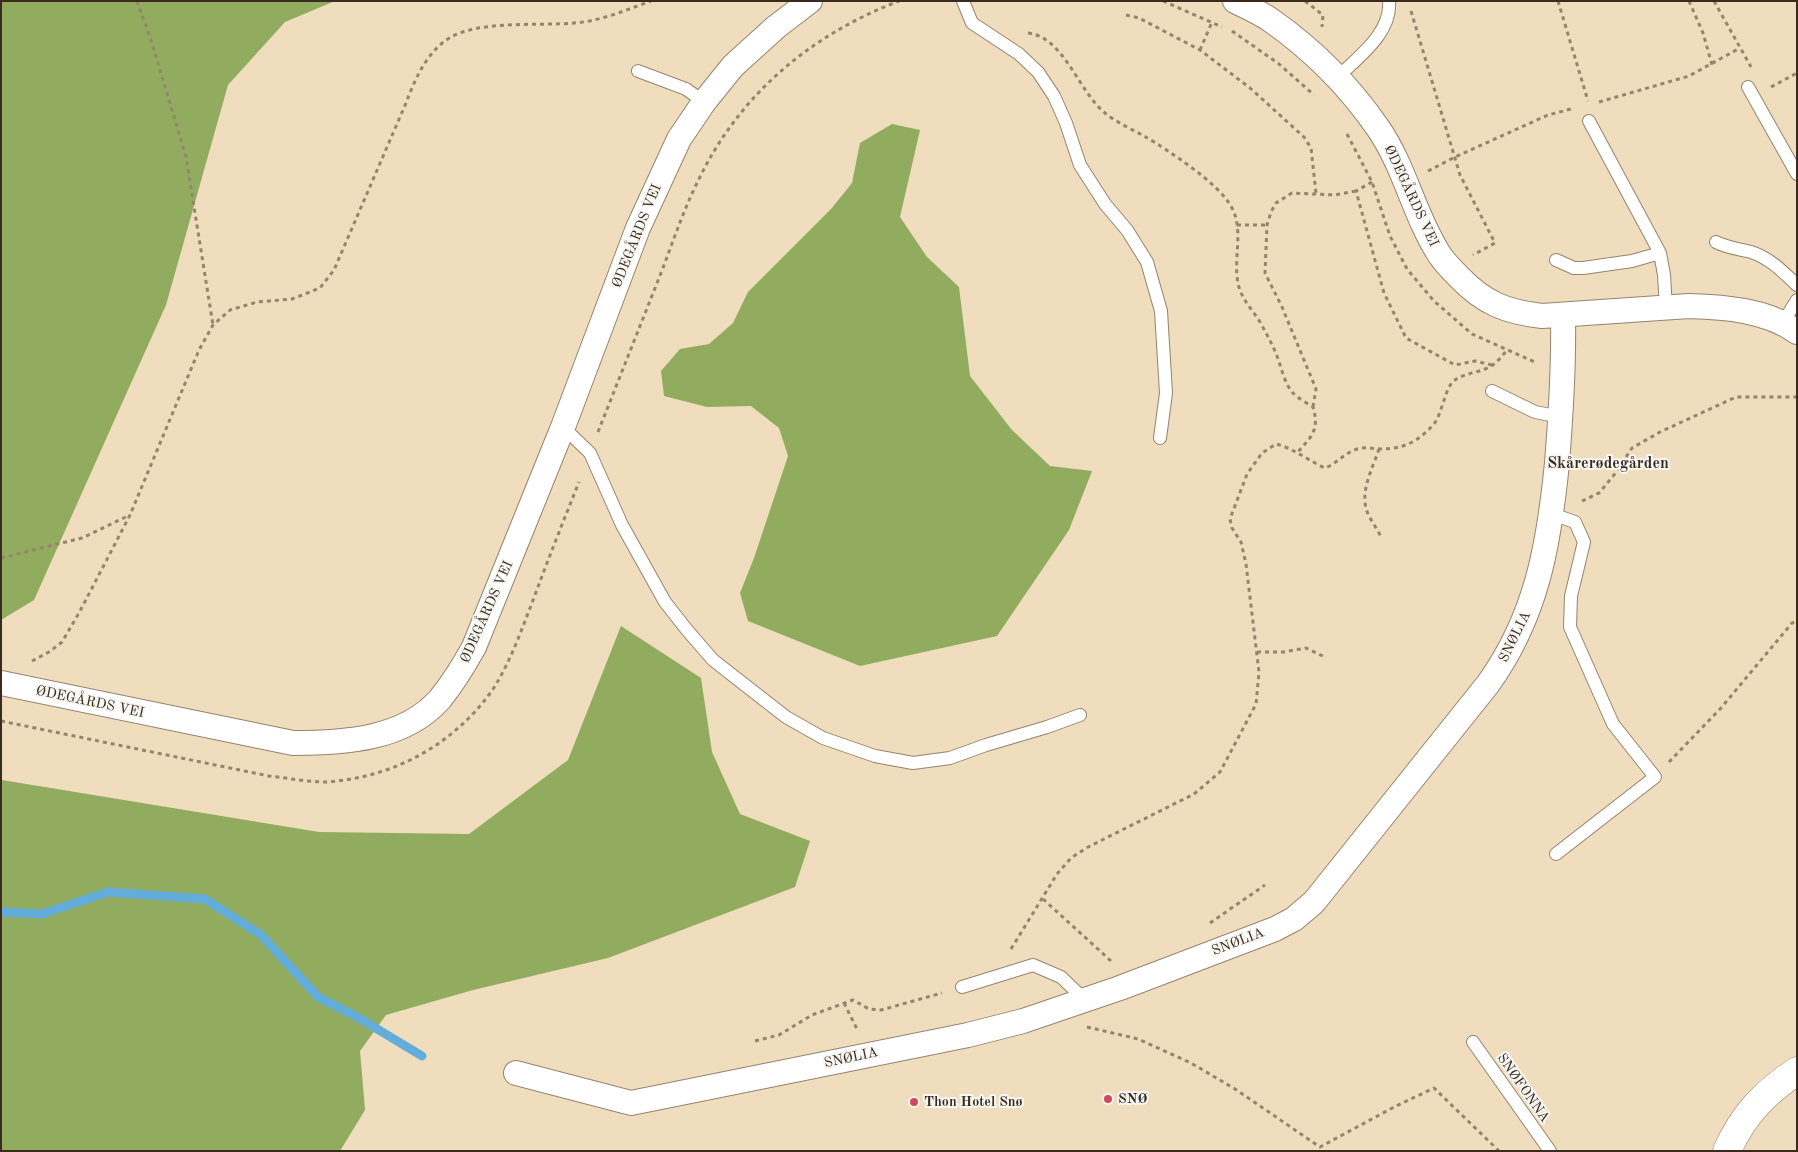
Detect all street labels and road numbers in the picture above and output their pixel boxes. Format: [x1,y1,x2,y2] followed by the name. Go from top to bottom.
[1380,142,1442,250] street label: ØDEGÅRDS VEI
[609,182,665,290] street label: ØDEGÅRDS VEI
[457,558,517,666] street label: ØDEGÅRDS VEI
[1495,609,1535,665] street label: SNØLIA
[34,682,146,722] street label: ØDEGÅRDS VEI
[1209,924,1267,960] street label: SNØLIA
[822,1044,880,1072] street label: SNØLIA
[1493,1050,1553,1126] street label: SNØFONNA

